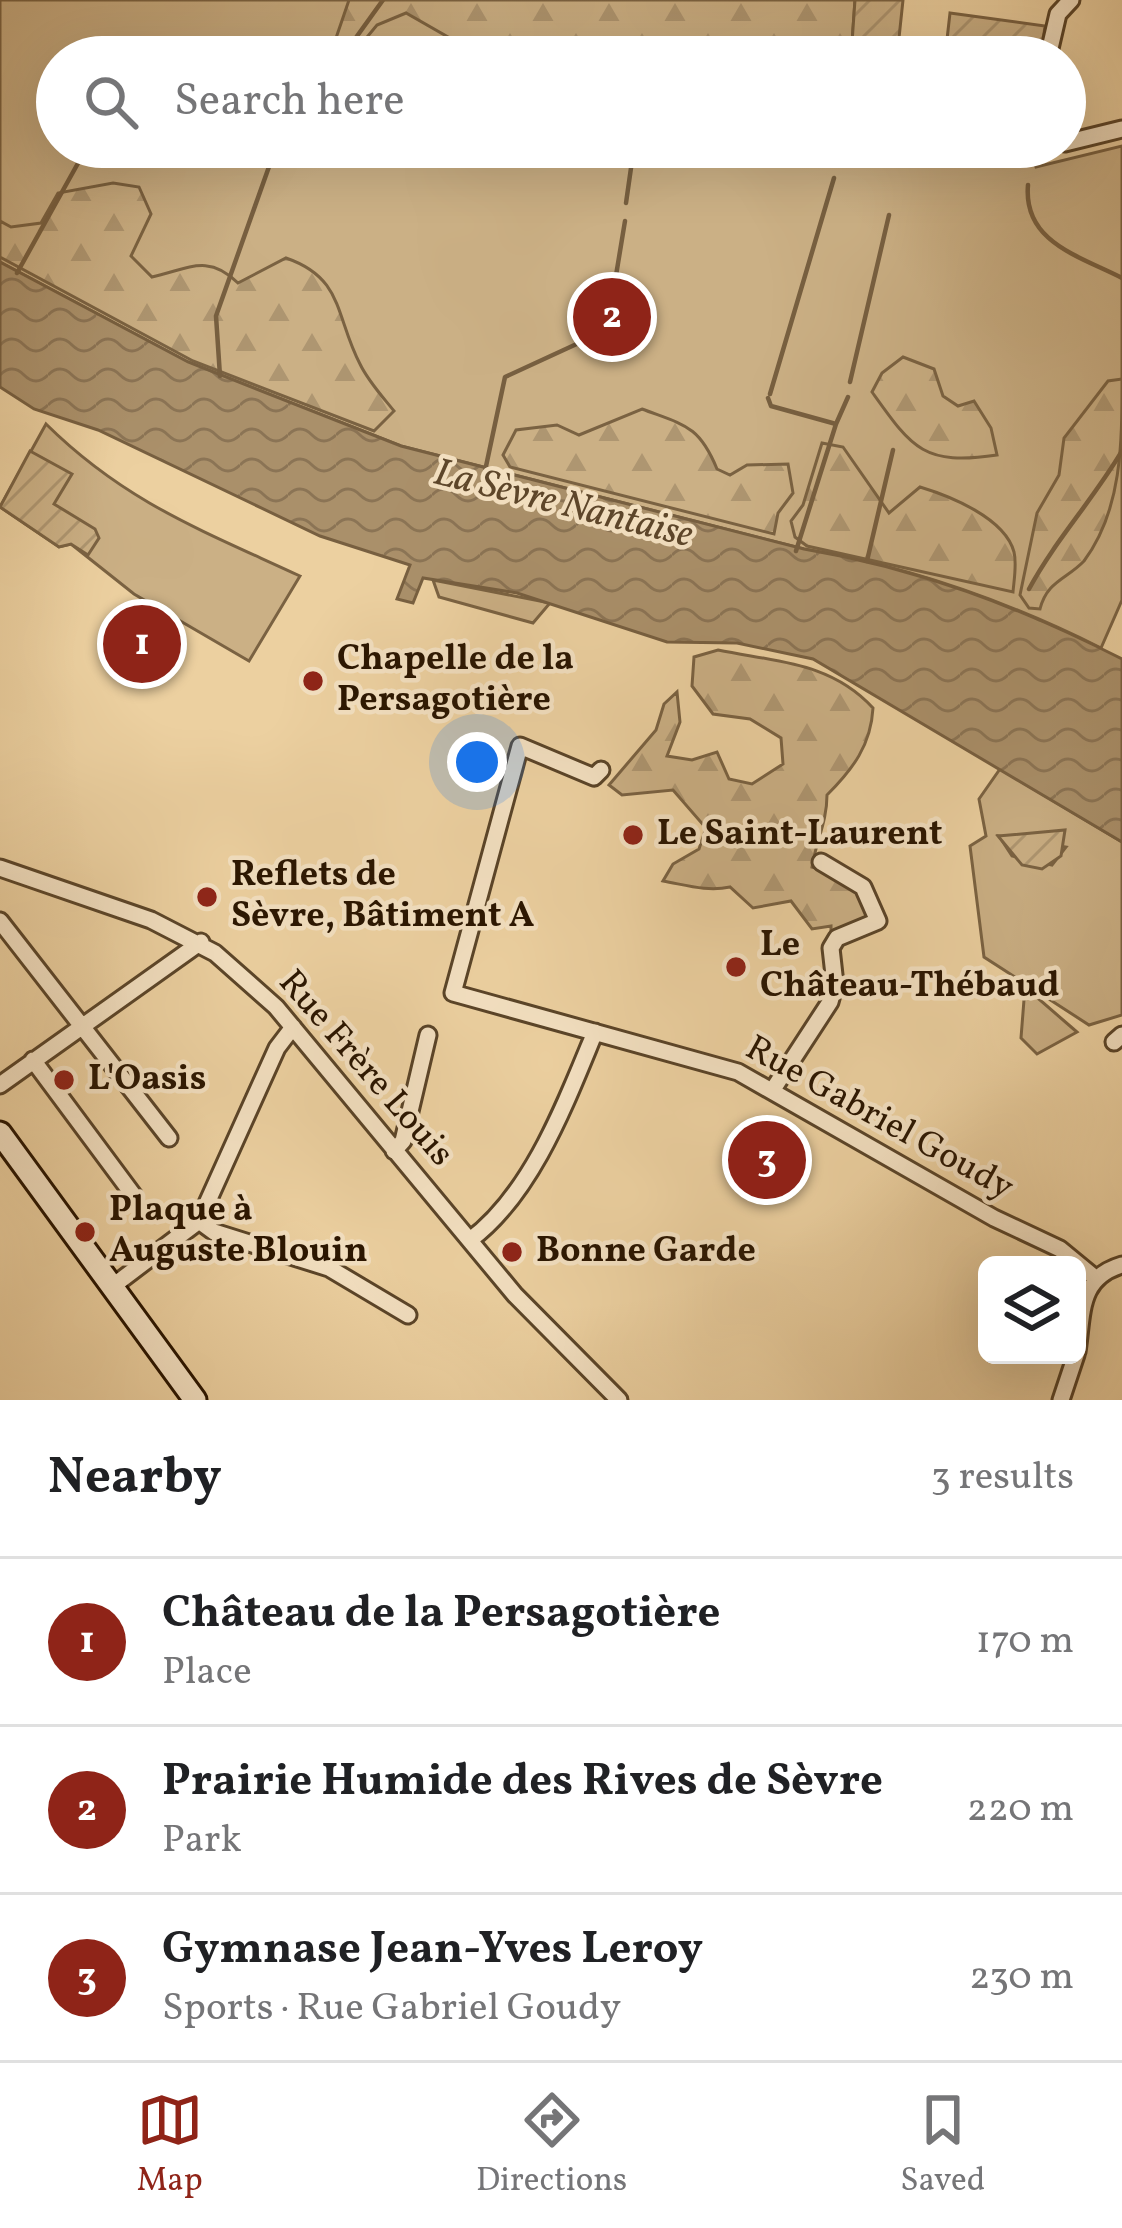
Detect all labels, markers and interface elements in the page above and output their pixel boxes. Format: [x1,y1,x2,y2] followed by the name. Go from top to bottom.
[36,36,1086,168] search box
[78,69,144,135] icon: search
[174,71,405,134] text: Search here
[573,272,651,362] pin: 2
[428,447,698,563] water label: La Sèvre Nantaise
[103,599,181,689] pin: 1
[337,635,574,726] place label: Chapelle de la Persagotière
[300,668,326,694] marker: Chapelle de la Persagotière
[447,732,507,792] your location
[657,810,943,860] place label: Le Saint-Laurent
[620,822,646,848] marker: Le Saint-Laurent
[231,851,534,942] place label: Reflets de Sèvre, Bâtiment A
[194,884,220,910] marker: Reflets de Sèvre, Bâtiment A
[760,921,1059,1012] place label: Le Château-Thébaud
[723,954,749,980] marker: Le Château-Thébaud
[266,960,464,1178] street label: Rue Frère Louis
[736,1025,1022,1213] street label: Rue Gabriel Goudy
[88,1055,206,1105] place label: L'Oasis
[51,1067,77,1093] marker: L'Oasis
[728,1115,806,1205] pin: 3
[109,1186,368,1277] place label: Plaque à Auguste Blouin
[72,1219,98,1245] marker: Plaque à Auguste Blouin
[536,1227,756,1277] place label: Bonne Garde
[499,1239,525,1265] marker: Bonne Garde
[978,1256,1086,1364] map controls
[978,1256,1086,1364] button: layers
[48,1443,222,1514] text: Nearby
[931,1451,1074,1505] text: 3 results
[162,1583,721,1646] text: Château de la Persagotière
[79,1615,95,1669] text: 1
[976,1615,1074,1669] text: 170 m
[162,1646,252,1700] text: Place
[162,1751,883,1814] text: Prairie Humide des Rives de Sèvre
[77,1783,97,1837] text: 2
[967,1783,1074,1837] text: 220 m
[162,1814,242,1868] text: Park
[162,1919,703,1982] text: Gymnase Jean-Yves Leroy
[77,1951,97,2005] text: 3
[969,1951,1074,2005] text: 230 m
[162,1982,621,2036] text: Sports · Rue Gabriel Goudy
[137,2087,203,2205] tab: Map
[476,2087,627,2205] tab: Directions
[900,2087,985,2205] tab: Saved

